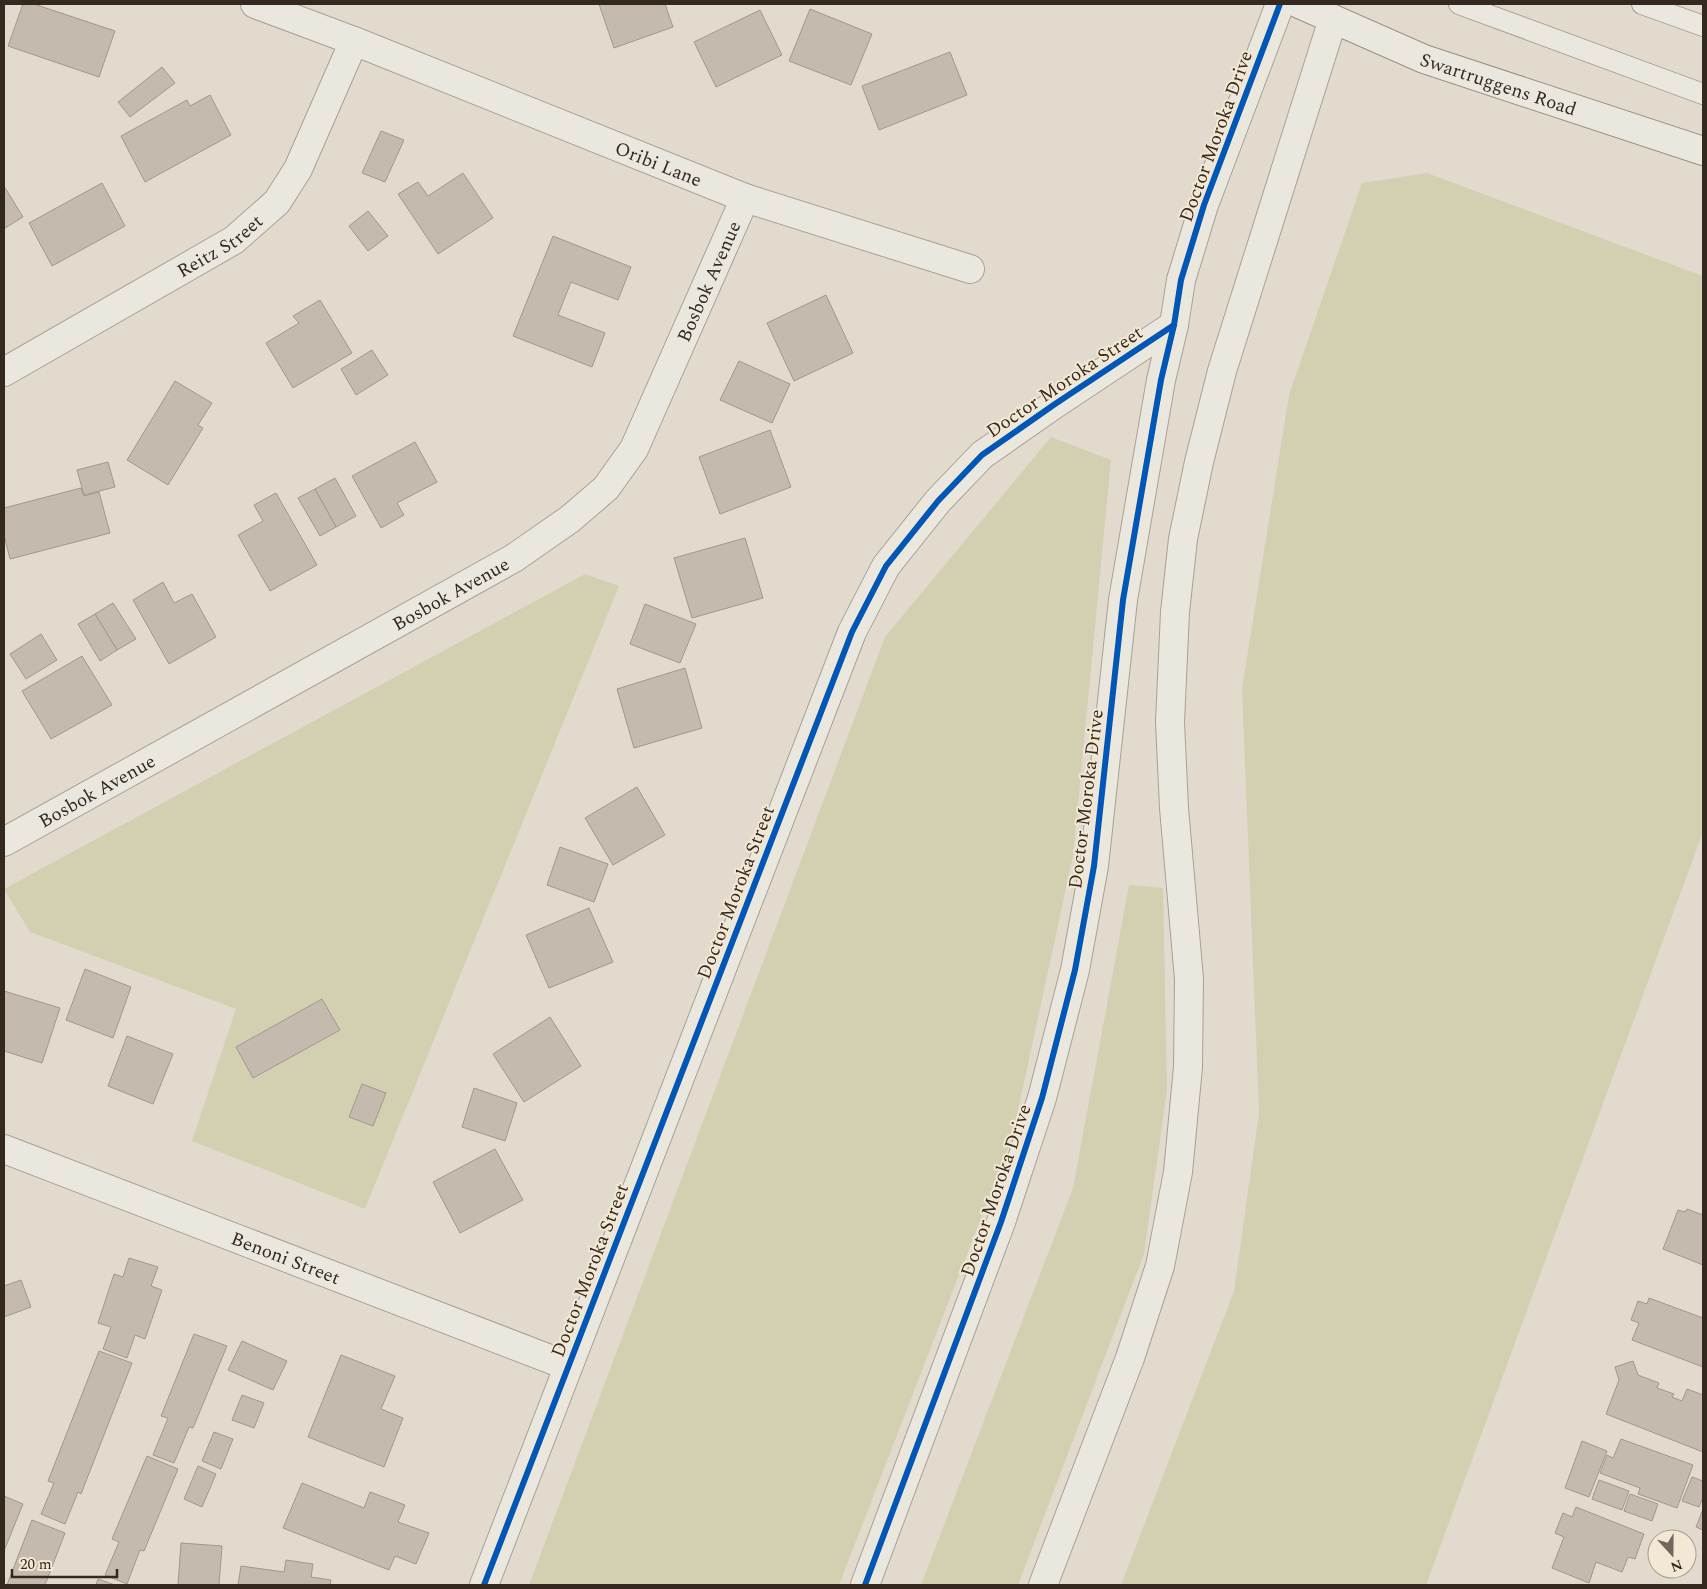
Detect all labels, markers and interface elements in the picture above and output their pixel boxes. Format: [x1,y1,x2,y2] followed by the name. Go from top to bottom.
[1416,46,1580,124] street label: Swartruggens Road
[1172,47,1261,226] street label: Doctor Moroka Drive
[610,134,706,195] street label: Oribi Lane
[172,208,270,286] street label: Reitz Street
[670,216,749,347] street label: Bosbok Avenue
[980,319,1149,446] street label: Doctor Moroka Street
[387,550,515,639] street label: Bosbok Avenue
[1061,708,1112,891] street label: Doctor Moroka Drive
[33,747,161,836] street label: Bosbok Avenue
[690,801,783,984] street label: Doctor Moroka Street
[953,1100,1040,1281] street label: Doctor Moroka Drive
[544,1179,637,1362] street label: Doctor Moroka Street
[227,1225,344,1293] street label: Benoni Street
[1647,1529,1697,1579] north arrow
[12,1546,118,1578] scale bar
[20,1553,52,1576] text: 20 m
[1667,1554,1686,1578] text: N

